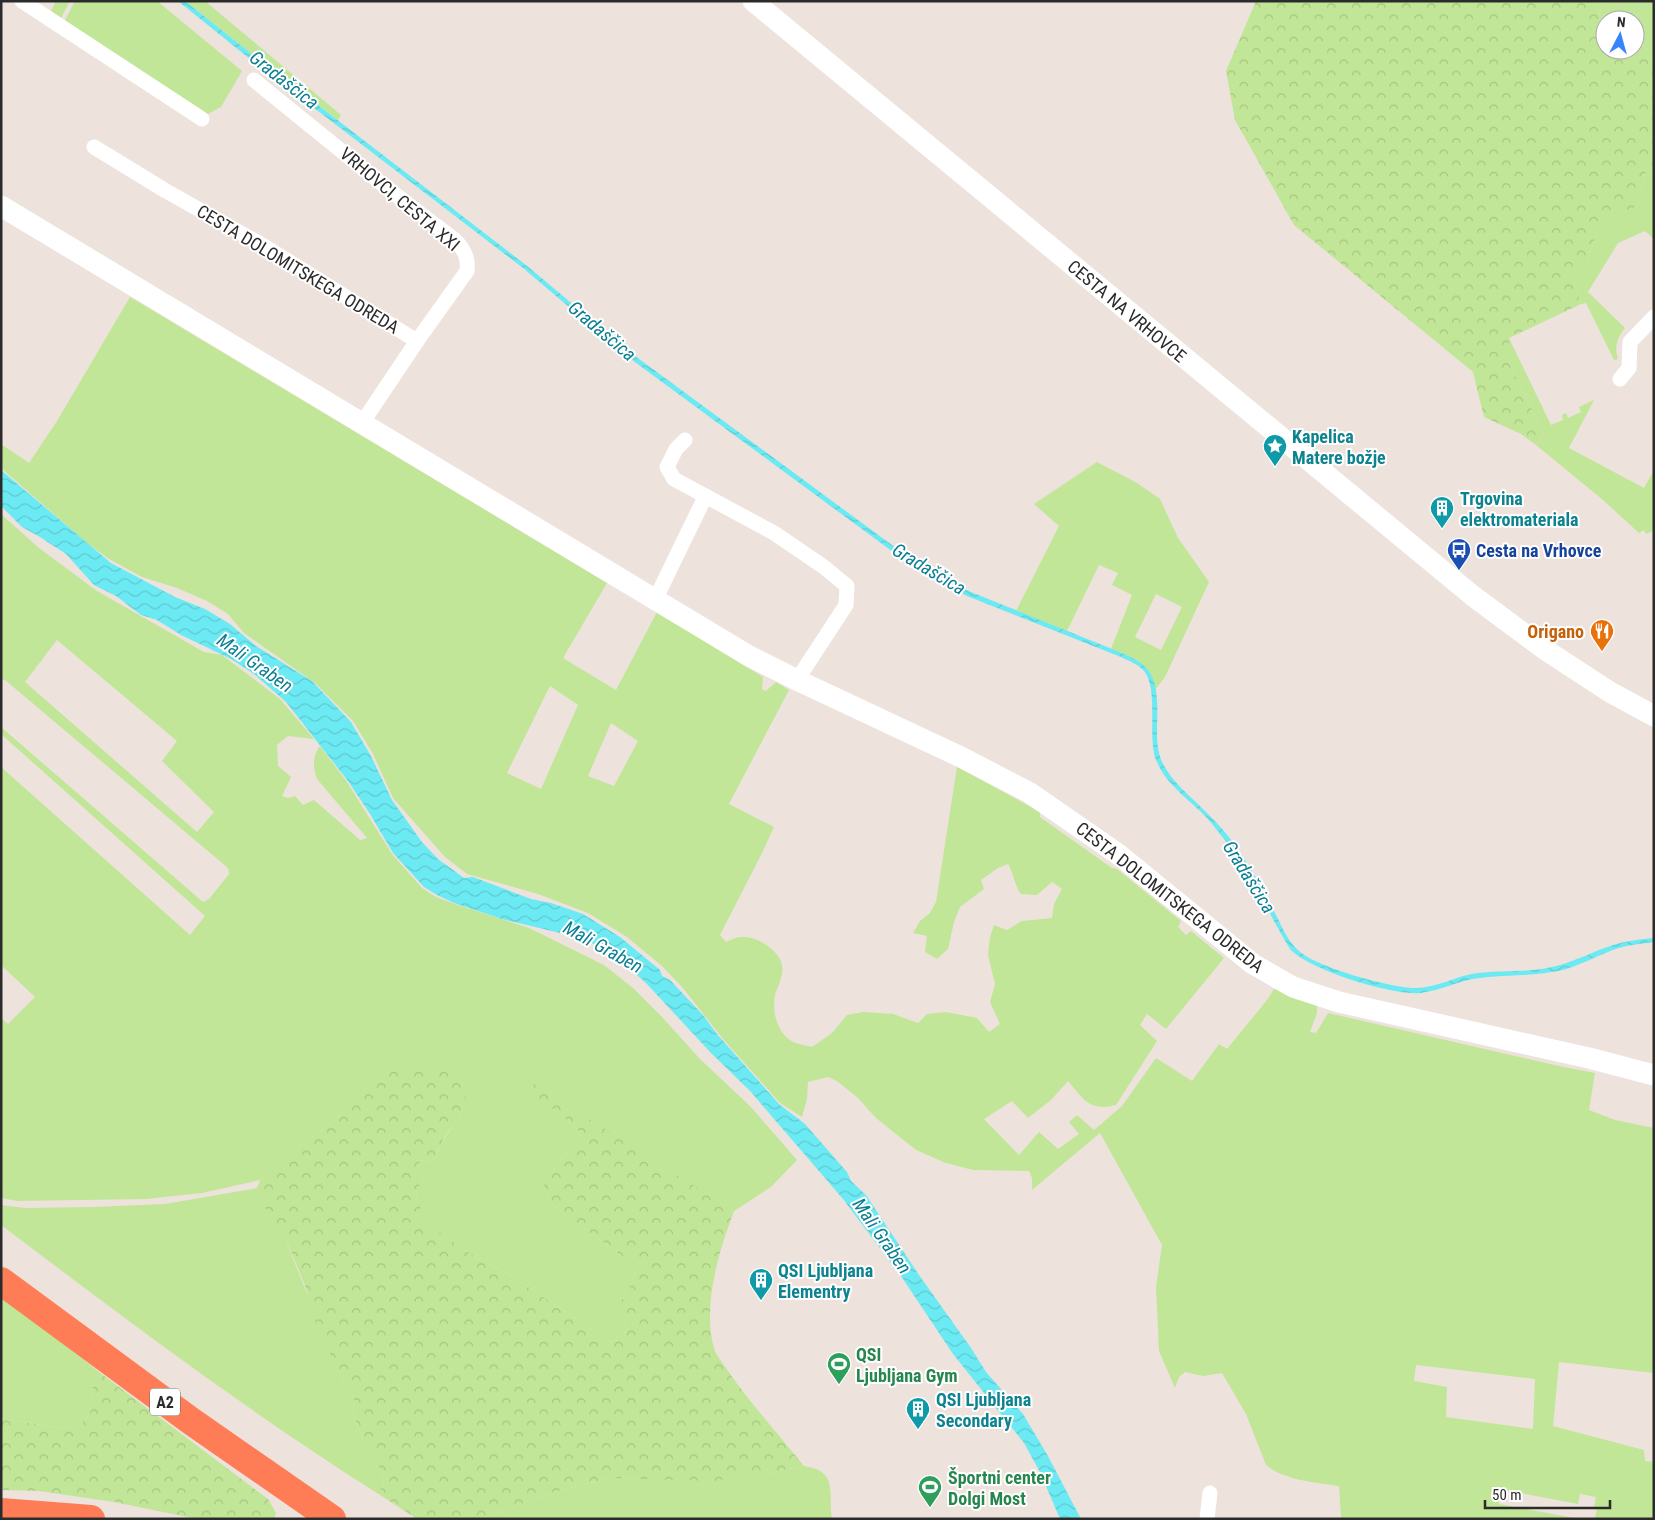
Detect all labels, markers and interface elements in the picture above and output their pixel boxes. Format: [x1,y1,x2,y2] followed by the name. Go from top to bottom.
[1595,10,1645,60] north arrow
[1616,14,1626,30] text: N
[245,46,323,114] water label: Gradaščica
[336,143,464,255] street label: VRHOVCI, CESTA XXI
[193,200,403,338] street label: CESTA DOLOMITSKEGA ODREDA
[1064,255,1190,367] street label: CESTA NA VRHOVCE
[563,296,641,366] water label: Gradaščica
[1292,426,1386,468] place label: Kapelica Matere božje
[1262,433,1288,467] place icon: Kapelica Matere božje
[1460,488,1578,530] place label: Trgovina elektromateriala
[1429,495,1455,529] building icon: Trgovina elektromateriala
[1446,537,1472,571] bus stop icon: Cesta na Vrhovce
[888,538,970,600] water label: Gradaščica
[1476,540,1602,561] place label: Cesta na Vrhovce
[1589,618,1615,652] restaurant icon: Origano
[1527,621,1584,642] place label: Origano
[213,629,297,697] water label: Mali Graben
[1072,817,1268,977] street label: CESTA DOLOMITSKEGA ODREDA
[1218,836,1280,918] water label: Gradaščica
[559,916,647,978] water label: Mali Graben
[848,1194,916,1278] water label: Mali Graben
[778,1260,873,1302] place label: QSI Ljubljana Elementry
[748,1267,774,1301] building icon: QSI Ljubljana Elementry
[856,1344,958,1386] place label: QSI Ljubljana Gym
[826,1351,852,1385] sports icon: QSI Ljubljana Gym
[150,1388,180,1415] road number: A2
[936,1389,1031,1431] place label: QSI Ljubljana Secondary
[905,1396,931,1430] building icon: QSI Ljubljana Secondary
[948,1467,1051,1509] place label: Športni center Dolgi Most
[917,1474,943,1508] sports icon: Športni center Dolgi Most
[1485,1478,1610,1510] scale bar
[1492,1486,1522,1504] text: 50 m

